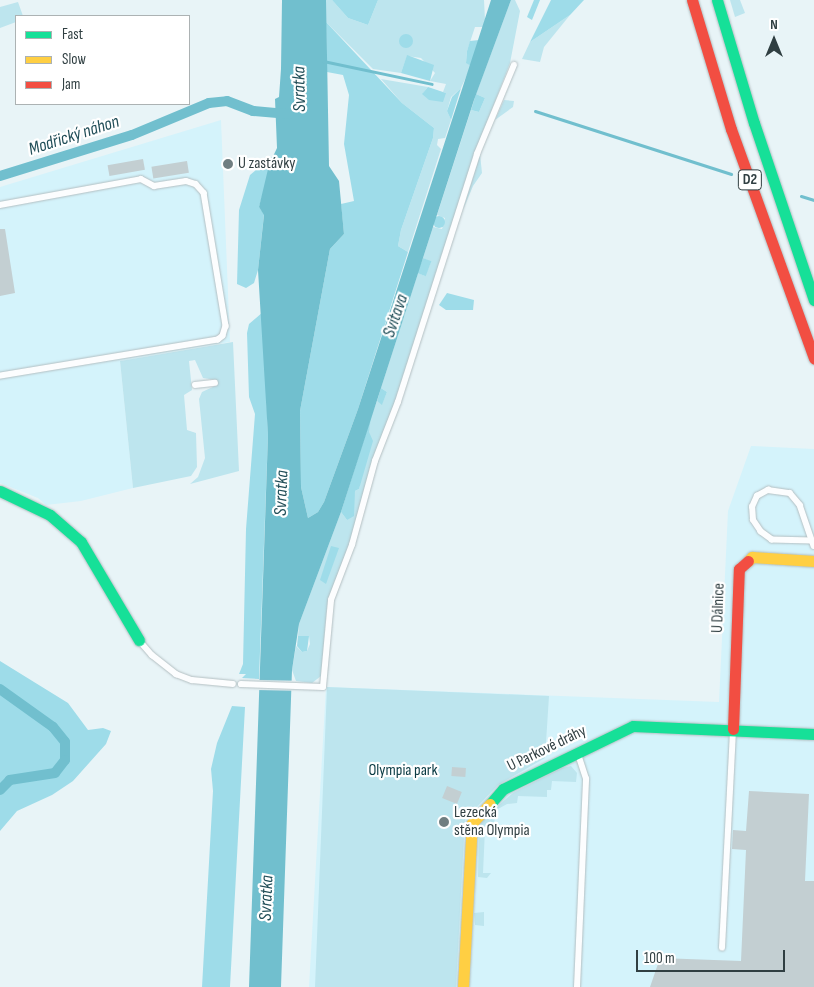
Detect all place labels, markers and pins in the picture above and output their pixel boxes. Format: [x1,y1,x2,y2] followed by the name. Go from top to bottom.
[238,154,295,174] place label: U zastávky
[222,158,234,170] marker: U zastávky
[454,803,530,841] place label: Lezecká stěna Olympia
[438,816,450,828] marker: Lezecká stěna Olympia

